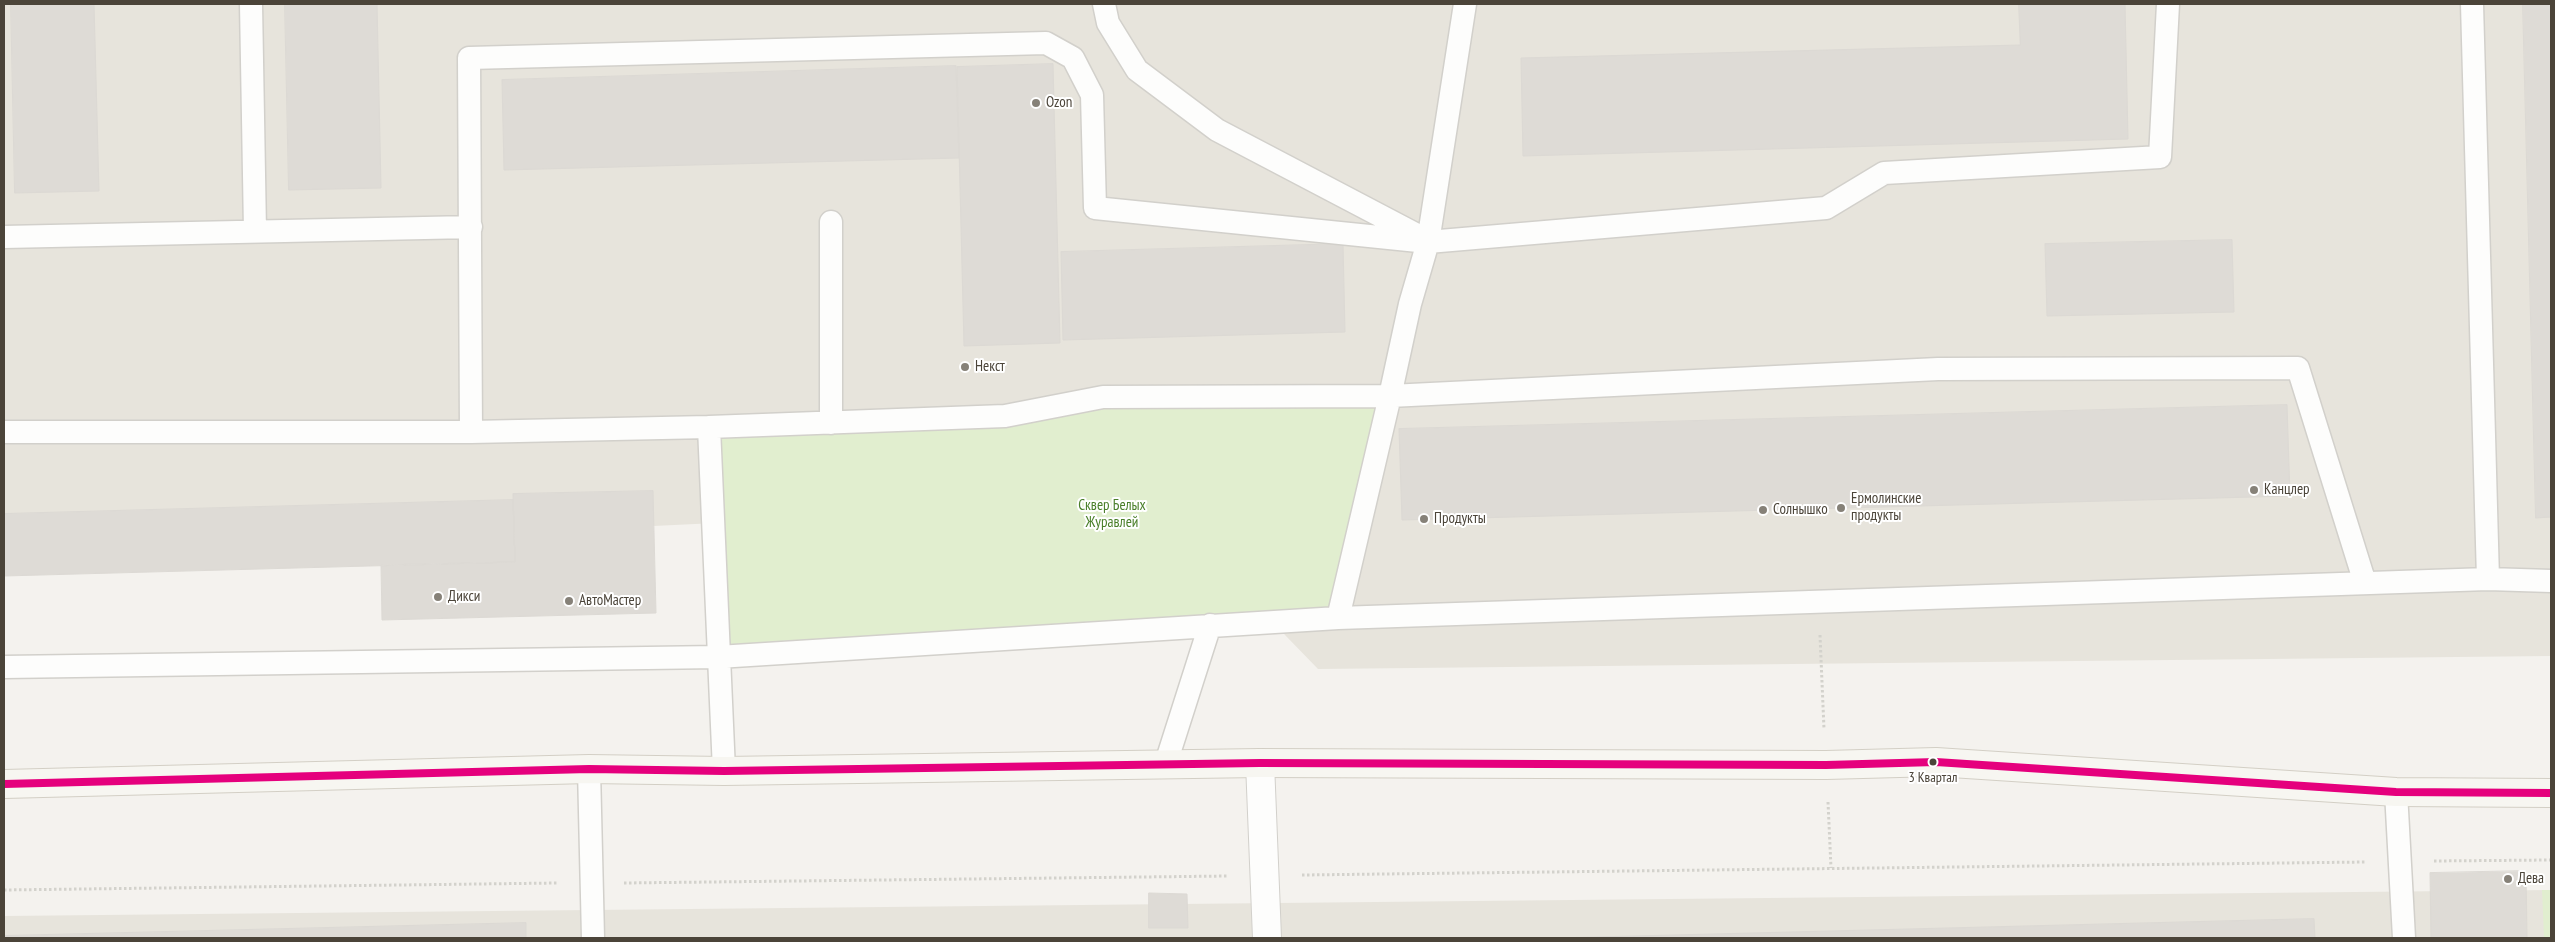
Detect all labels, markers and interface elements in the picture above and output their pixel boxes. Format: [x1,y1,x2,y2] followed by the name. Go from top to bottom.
[1046,94,1072,112] place label: Ozon
[1030,97,1042,109] marker: Ozon
[975,358,1005,376] place label: Некст
[959,361,971,373] marker: Некст
[2264,481,2310,499] place label: Канцлер
[2248,484,2260,496] marker: Канцлер
[1851,490,1921,525] place label: Ермолинские продукты
[1078,497,1146,532] park label: Сквер Белых Журавлей
[1773,501,1828,519] place label: Солнышко
[1835,502,1847,514] marker: Ермолинские продукты
[1757,504,1769,516] marker: Солнышко
[1434,510,1486,528] place label: Продукты
[1418,513,1430,525] marker: Продукты
[448,588,480,606] place label: Дикси
[432,591,444,603] marker: Дикси
[579,592,641,610] place label: АвтоМастер
[563,595,575,607] marker: АвтоМастер
[1928,757,1938,767] marker: 3 Квартал
[1908,770,1958,786] place label: 3 Квартал
[2518,870,2544,888] place label: Дева
[2502,873,2514,885] marker: Дева

